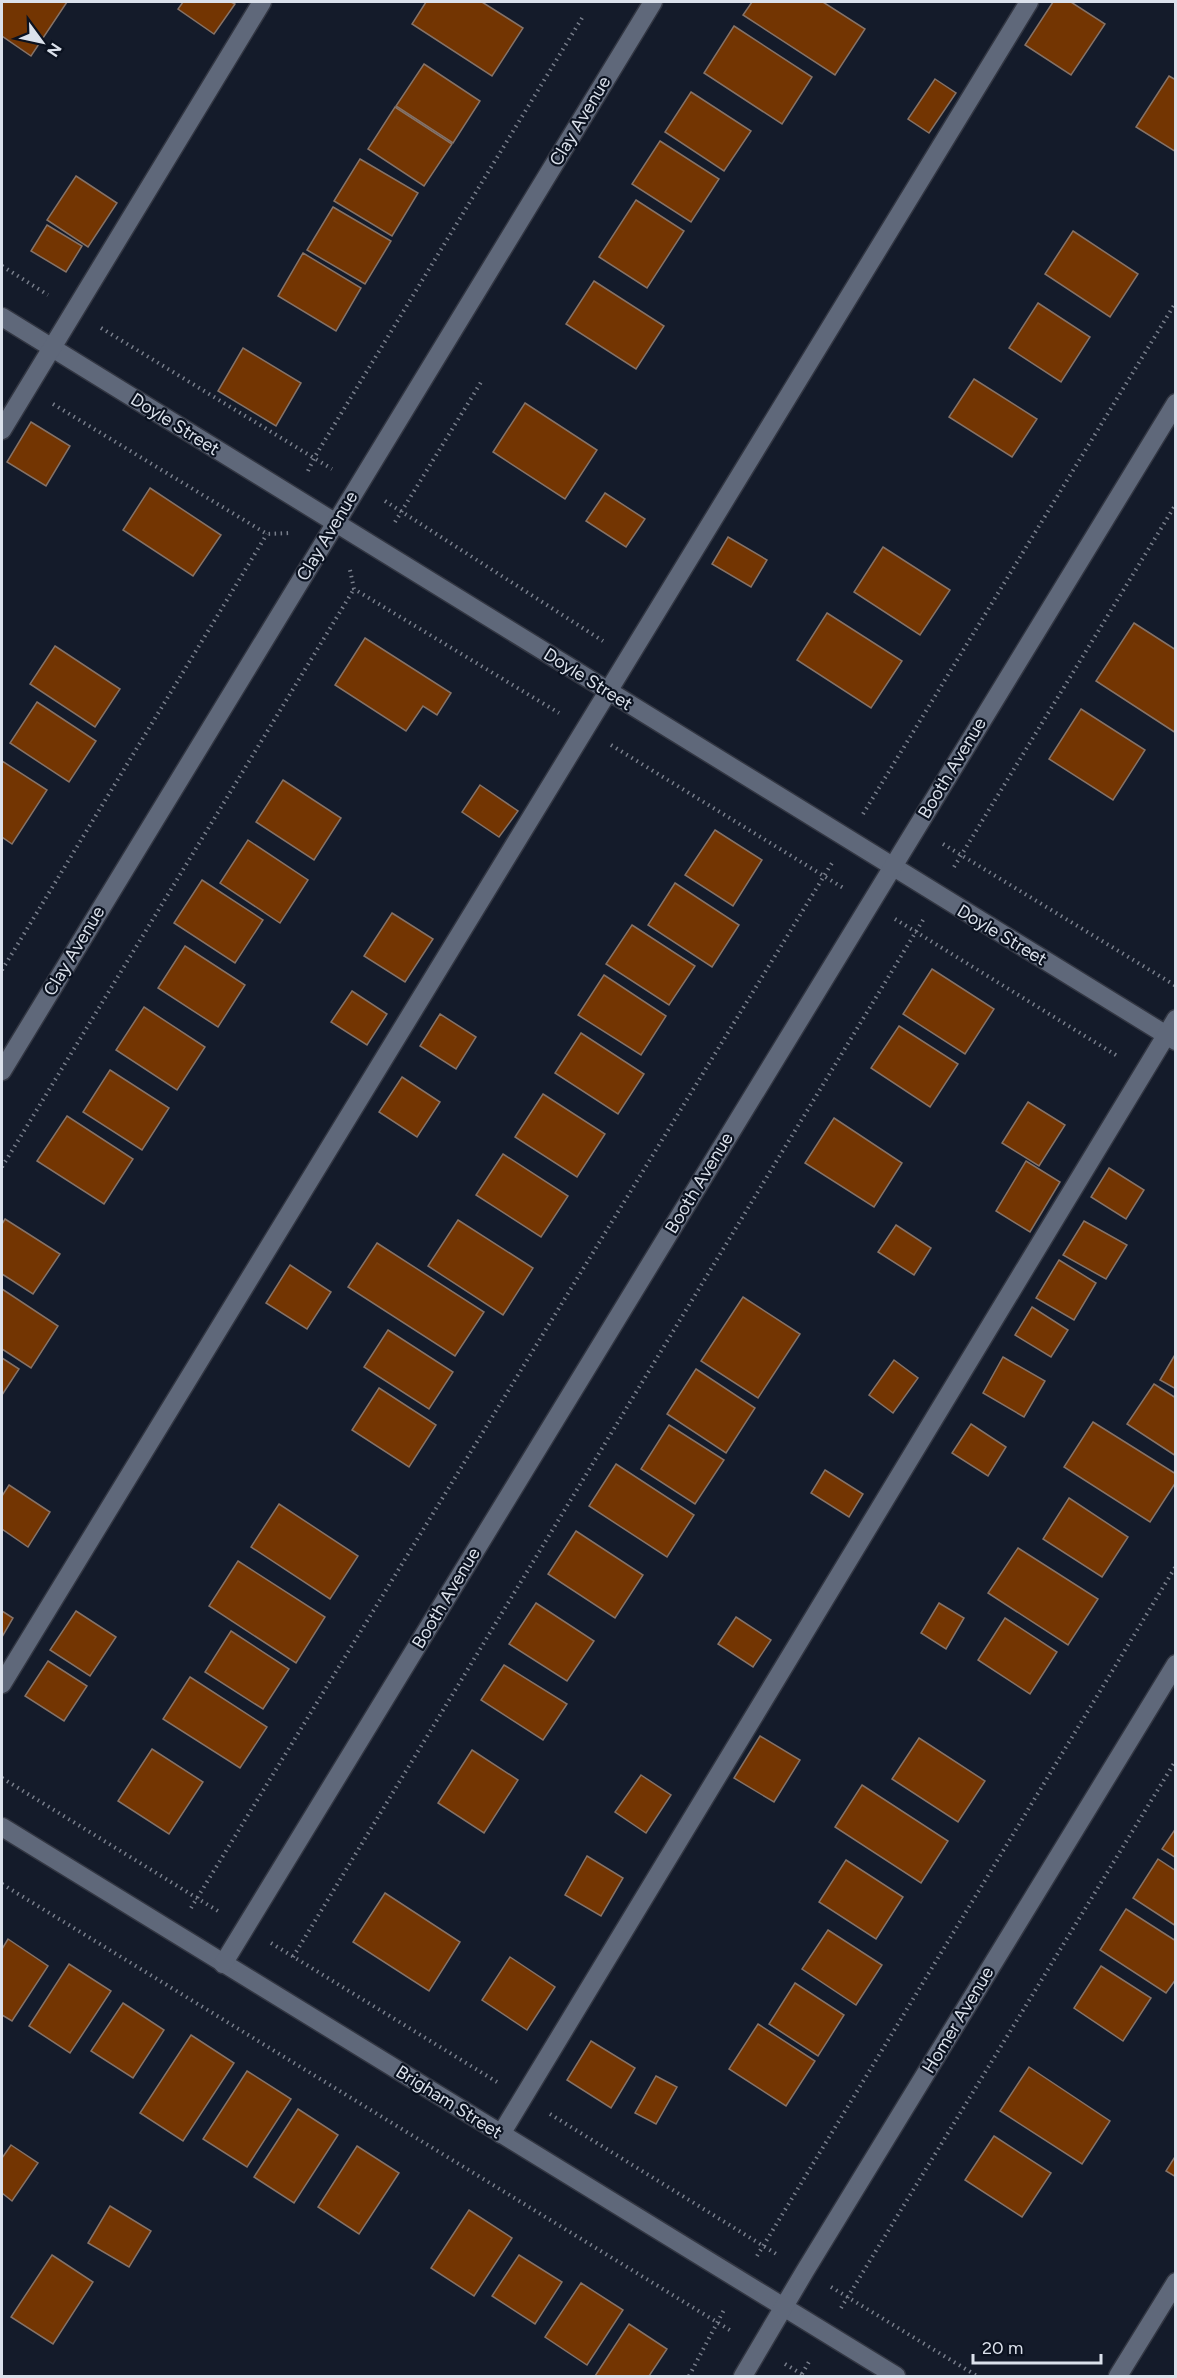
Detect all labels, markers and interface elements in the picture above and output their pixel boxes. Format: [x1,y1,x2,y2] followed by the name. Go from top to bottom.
[12,12,72,72] north arrow
[43,40,65,60] text: N
[545,72,615,170] street label: Clay Avenue
[126,388,224,460] street label: Doyle Street
[292,487,362,585] street label: Clay Avenue
[539,643,637,715] street label: Doyle Street
[913,713,991,823] street label: Booth Avenue
[953,900,1051,970] street label: Doyle Street
[39,902,109,1000] street label: Clay Avenue
[660,1128,738,1238] street label: Booth Avenue
[407,1543,485,1653] street label: Booth Avenue
[918,1963,999,2077] street label: Homer Avenue
[392,2061,506,2144] street label: Brigham Street
[973,2327,1100,2365] scale bar
[982,2337,1023,2359] text: 20 m

